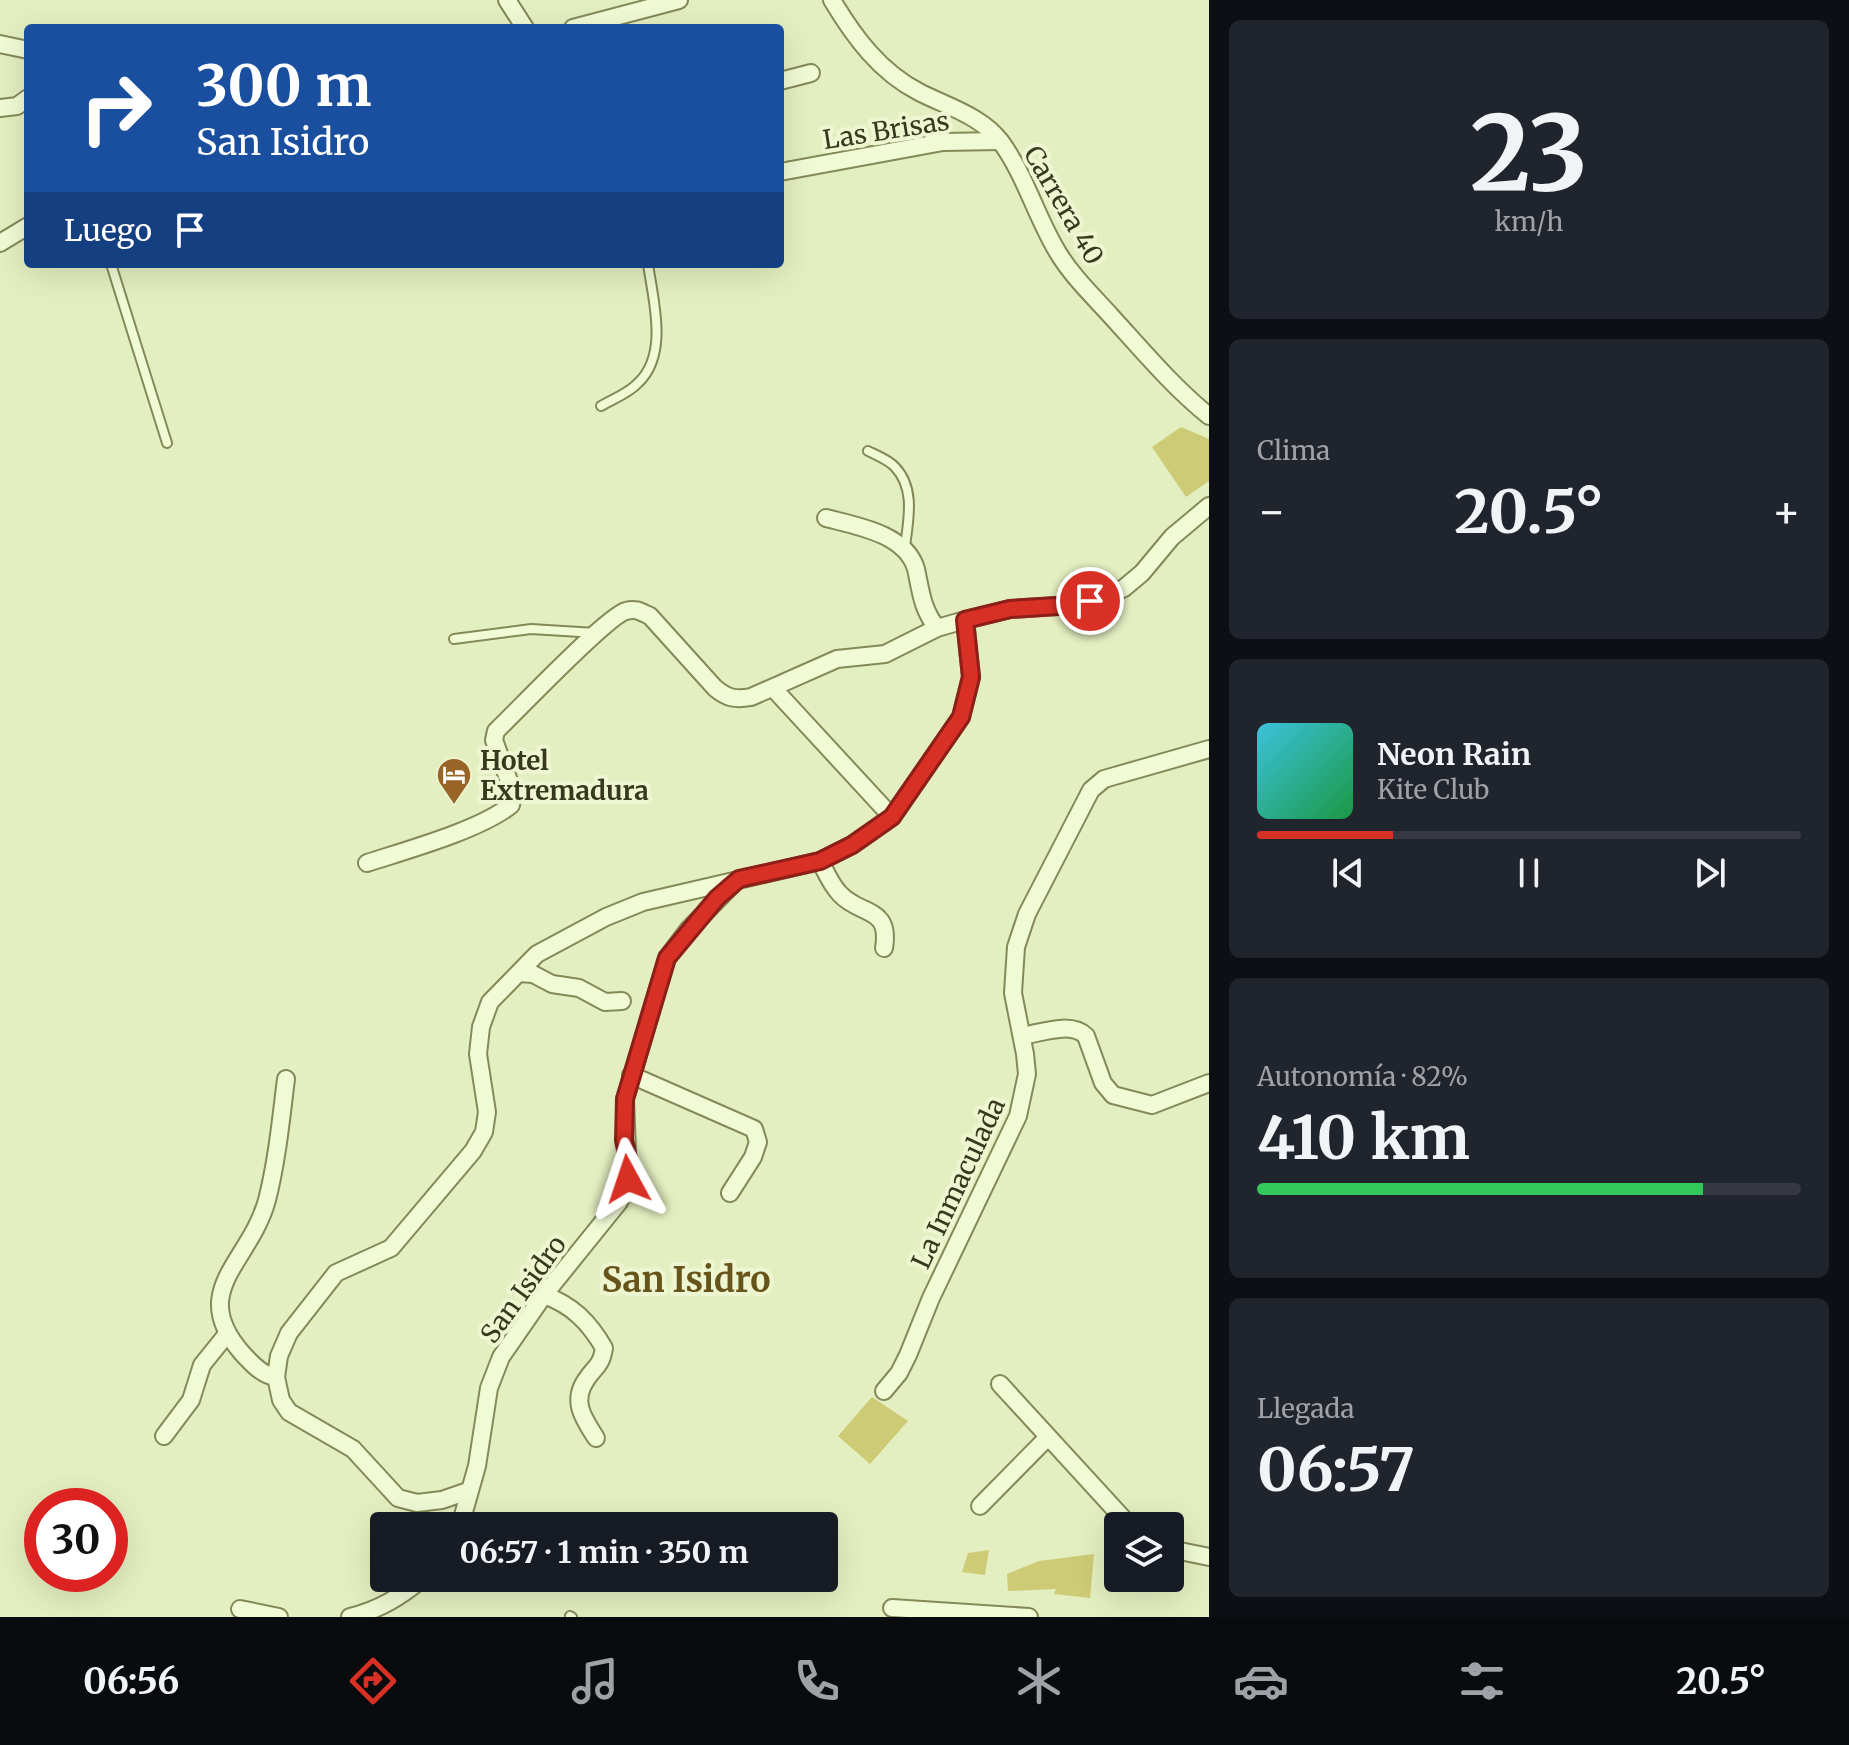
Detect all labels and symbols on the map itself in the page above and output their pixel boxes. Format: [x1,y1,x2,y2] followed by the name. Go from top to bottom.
[820,104,952,156] street label: Las Brisas
[1017,140,1111,270] street label: Carrera 40
[1056,567,1124,635] pin
[480,744,649,807] place label: Hotel Extremadura
[435,756,473,806] hotel icon: Hotel Extremadura
[904,1092,1012,1274] street label: La Inmaculada
[586,1137,670,1221] position arrow
[473,1229,573,1349] street label: San Isidro
[601,1259,771,1301] district label: San Isidro
[24,1488,128,1592] speed limit sign: 30

